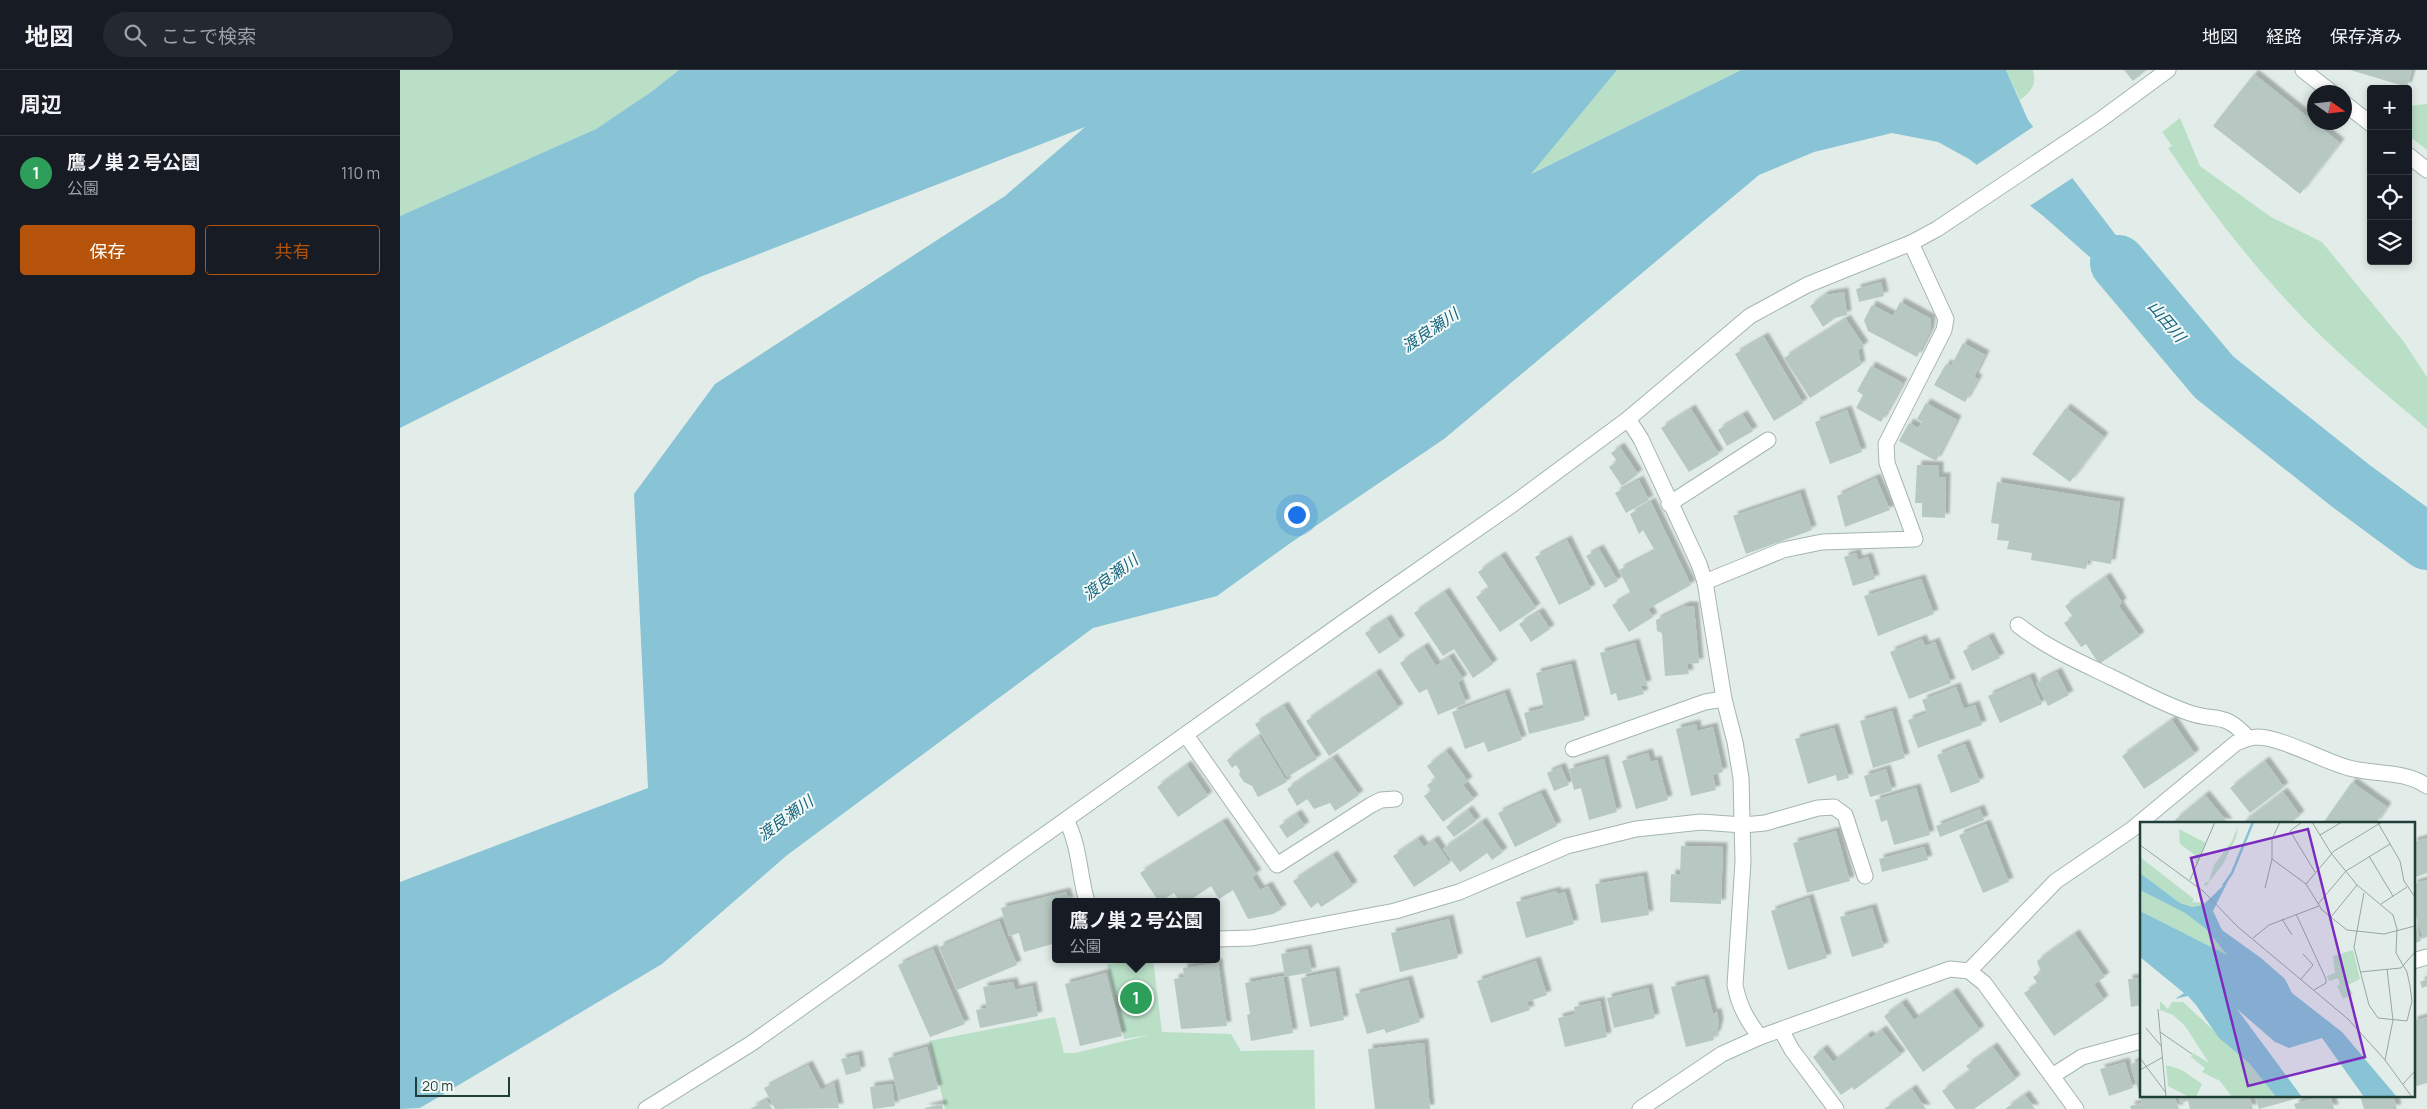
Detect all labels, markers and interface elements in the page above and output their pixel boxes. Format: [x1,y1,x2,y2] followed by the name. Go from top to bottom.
[103,12,453,57] search box
[25,19,73,52] text: 地図
[121,21,149,49] icon: search
[161,23,256,49] text: ここで検索
[2202,24,2238,48] text: 地図
[2266,24,2302,48] text: 経路
[2330,24,2402,48] text: 保存済み
[2307,85,2352,130] north arrow
[2367,85,2412,265] map controls
[2367,85,2412,130] button: +
[20,90,62,118] text: 周辺
[2367,130,2412,175] button: −
[67,149,200,175] text: 鷹ノ巣２号公園
[32,162,40,184] text: 1
[341,162,380,184] text: 110 m
[2367,175,2412,220] button: locate
[67,177,99,199] text: 公園
[2367,220,2412,265] button: layers
[20,225,195,275] button: 保存
[205,225,380,275] button: 共有
[2143,296,2192,348] water label: 山田川
[1397,302,1464,357] water label: 渡良瀬川
[1284,502,1310,528] your location
[1078,548,1144,605] water label: 渡良瀬川
[753,789,819,846] water label: 渡良瀬川
[2140,822,2414,1096] inset map
[1052,898,1220,963] popup
[1069,907,1203,933] text: 鷹ノ巣２号公園
[1069,935,1102,957] text: 公園
[1120,979,1152,1017] pin: 1
[415,1074,510,1097] scale bar
[422,1076,453,1095] text: 20 m

